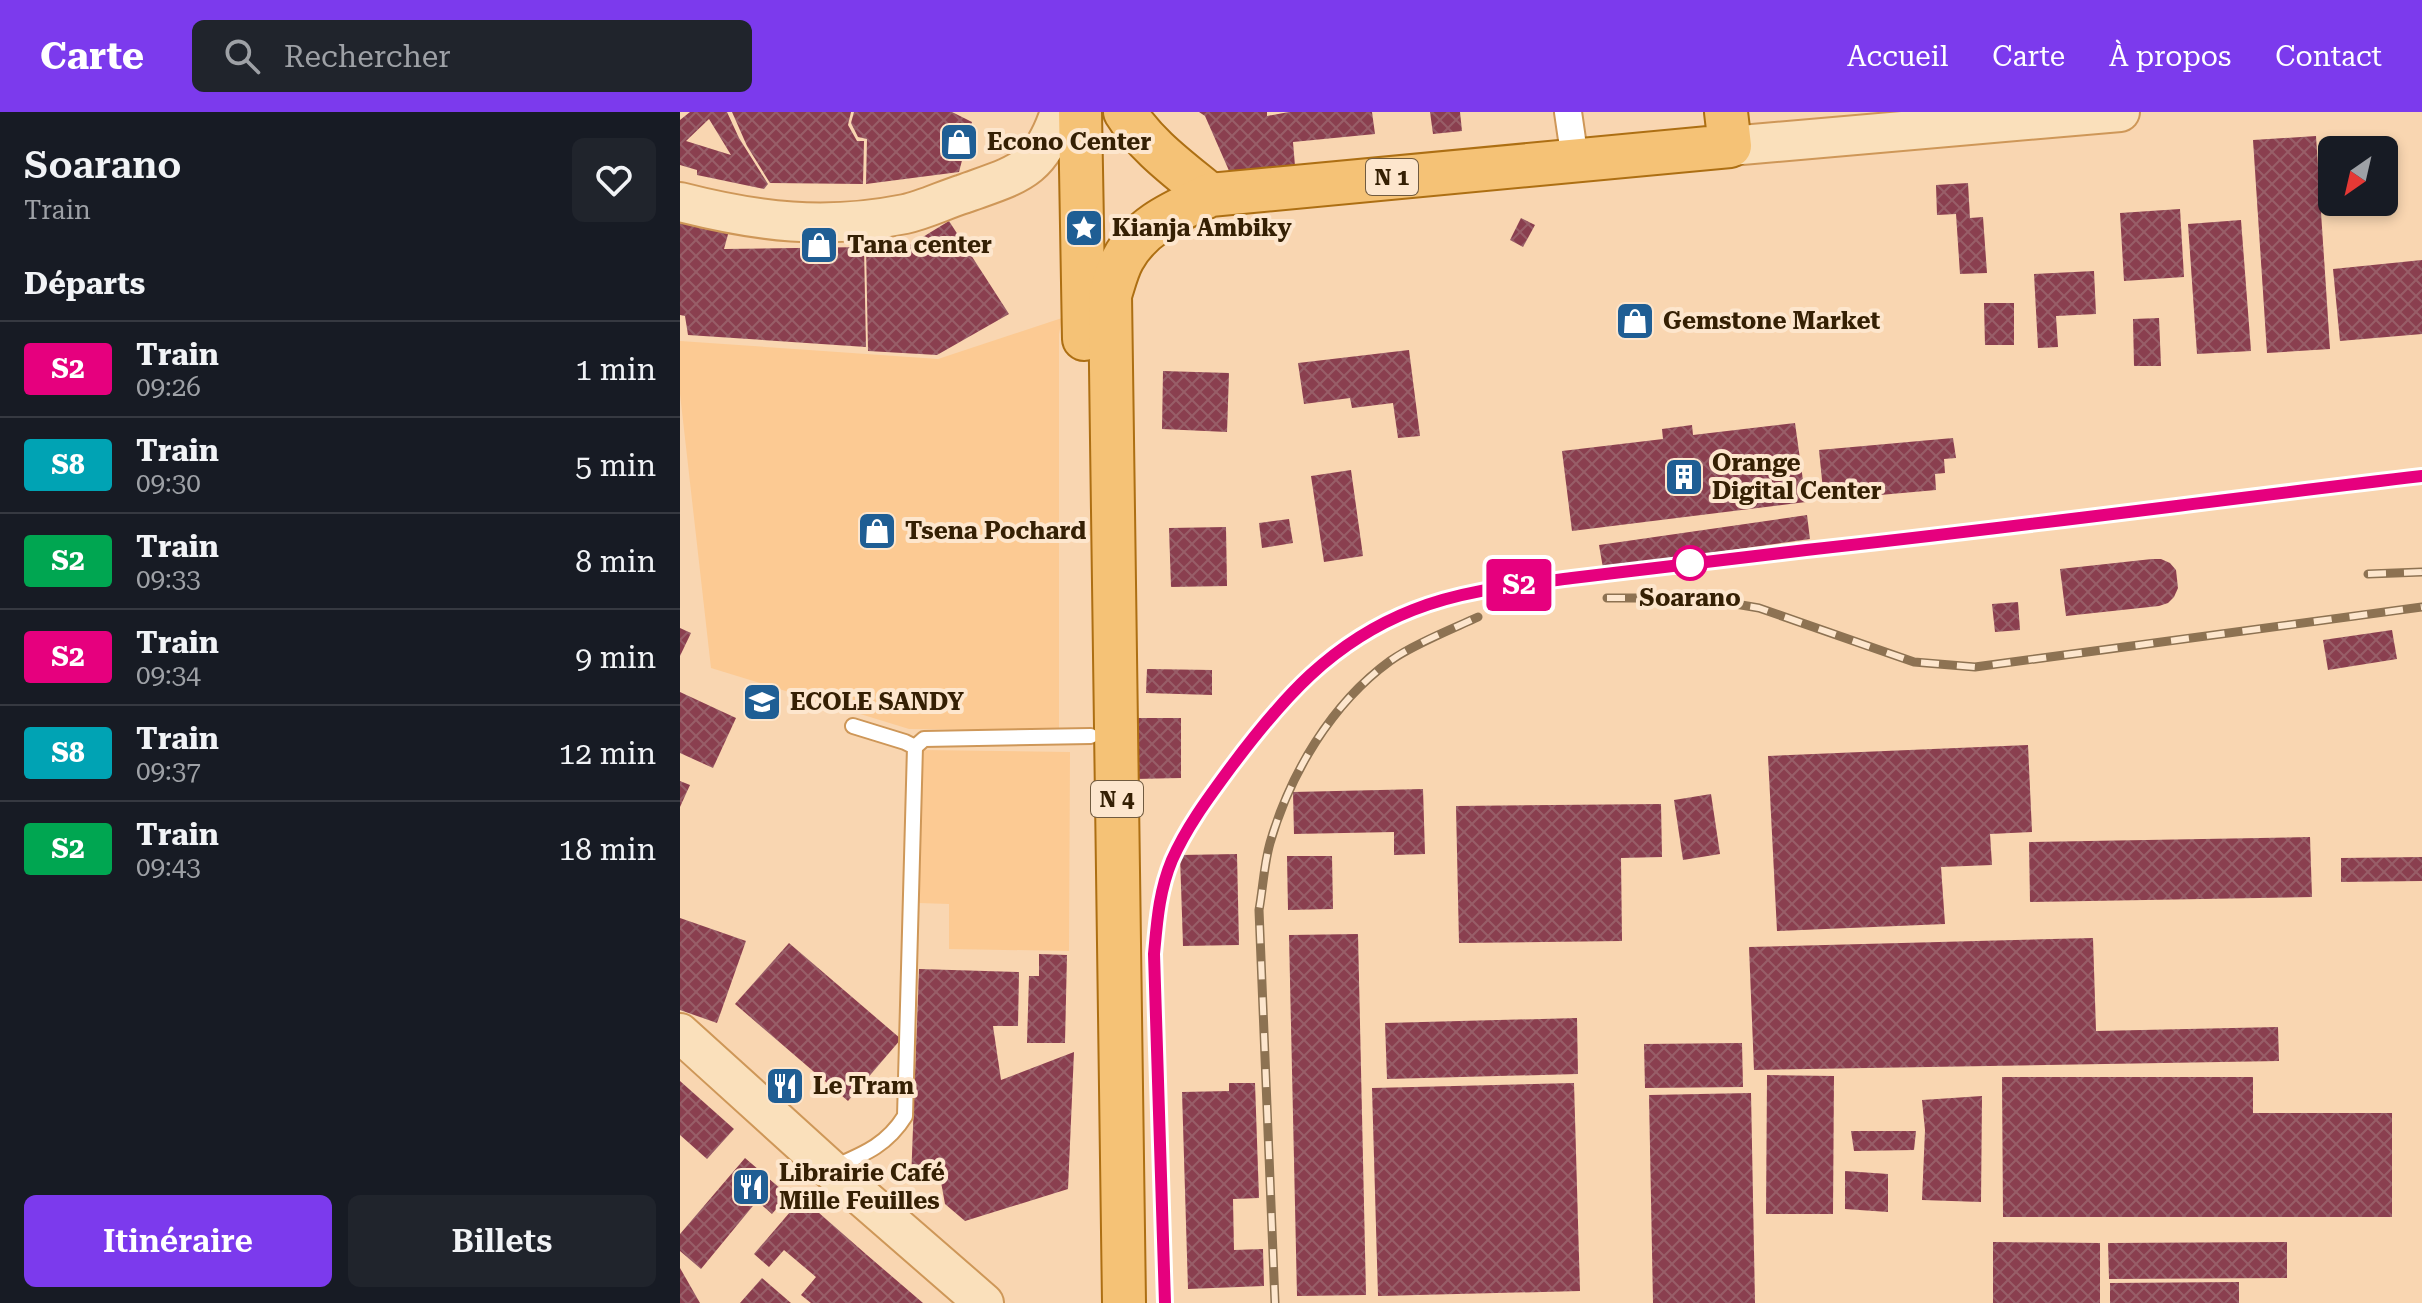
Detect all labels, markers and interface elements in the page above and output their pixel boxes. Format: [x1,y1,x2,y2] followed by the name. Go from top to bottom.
[192,20,752,92] search box
[40,34,144,78] text: Carte
[220,34,264,78] icon: search
[284,39,451,74] text: Rechercher
[1847,40,1948,73] text: Accueil
[1992,40,2065,73] text: Carte
[2109,40,2231,73] text: À propos
[2275,40,2382,73] text: Contact
[938,121,980,163] shop icon: Econo Center
[987,128,1151,156] place label: Econo Center
[2318,136,2398,216] north arrow
[2318,136,2398,216] map controls
[572,138,656,222] button: heart
[24,143,181,187] text: Soarano
[1366,159,1418,195] road number: N 1
[24,195,91,225] text: Train
[1063,207,1105,249] place icon: Kianja Ambiky
[1112,214,1292,242] place label: Kianja Ambiky
[798,224,840,266] shop icon: Tana center
[847,231,992,259] place label: Tana center
[24,266,145,301] text: Départs
[1614,300,1656,342] shop icon: Gemstone Market
[1663,307,1881,335] place label: Gemstone Market
[136,337,219,372] text: Train
[51,352,85,385] text: S2
[575,352,656,387] text: 1 min
[136,372,201,402] text: 09:26
[136,433,219,468] text: Train
[51,448,85,481] text: S8
[575,448,656,483] text: 5 min
[1712,449,1882,505] place label: Orange Digital Center
[1663,456,1705,498] building icon: Orange Digital Center
[136,468,201,498] text: 09:30
[856,510,898,552] shop icon: Tsena Pochard
[905,517,1086,545] place label: Tsena Pochard
[136,529,219,564] text: Train
[51,544,85,577] text: S2
[575,544,656,579] text: 8 min
[1673,546,1707,580] marker: Soarano
[1483,559,1555,611] line badge: S2
[136,564,201,594] text: 09:33
[1502,568,1536,601] text: S2
[1639,584,1741,612] place label: Soarano
[136,625,219,660] text: Train
[51,640,85,673] text: S2
[575,640,656,675] text: 9 min
[136,660,201,690] text: 09:34
[741,681,783,723] school or university icon: ECOLE SANDY
[790,688,964,716] place label: ECOLE SANDY
[136,721,219,756] text: Train
[51,736,85,769] text: S8
[559,736,656,771] text: 12 min
[136,756,201,786] text: 09:37
[1091,781,1143,817] road number: N 4
[136,817,219,852] text: Train
[51,832,85,865] text: S2
[559,832,656,867] text: 18 min
[136,852,201,882] text: 09:43
[764,1065,806,1107] restaurant icon: Le Tram
[813,1072,914,1100] place label: Le Tram
[779,1159,945,1215] place label: Librairie Café Mille Feuilles
[730,1166,772,1208] restaurant icon: Librairie Café Mille Feuilles
[24,1195,332,1287] button: Itinéraire
[348,1195,656,1287] button: Billets

